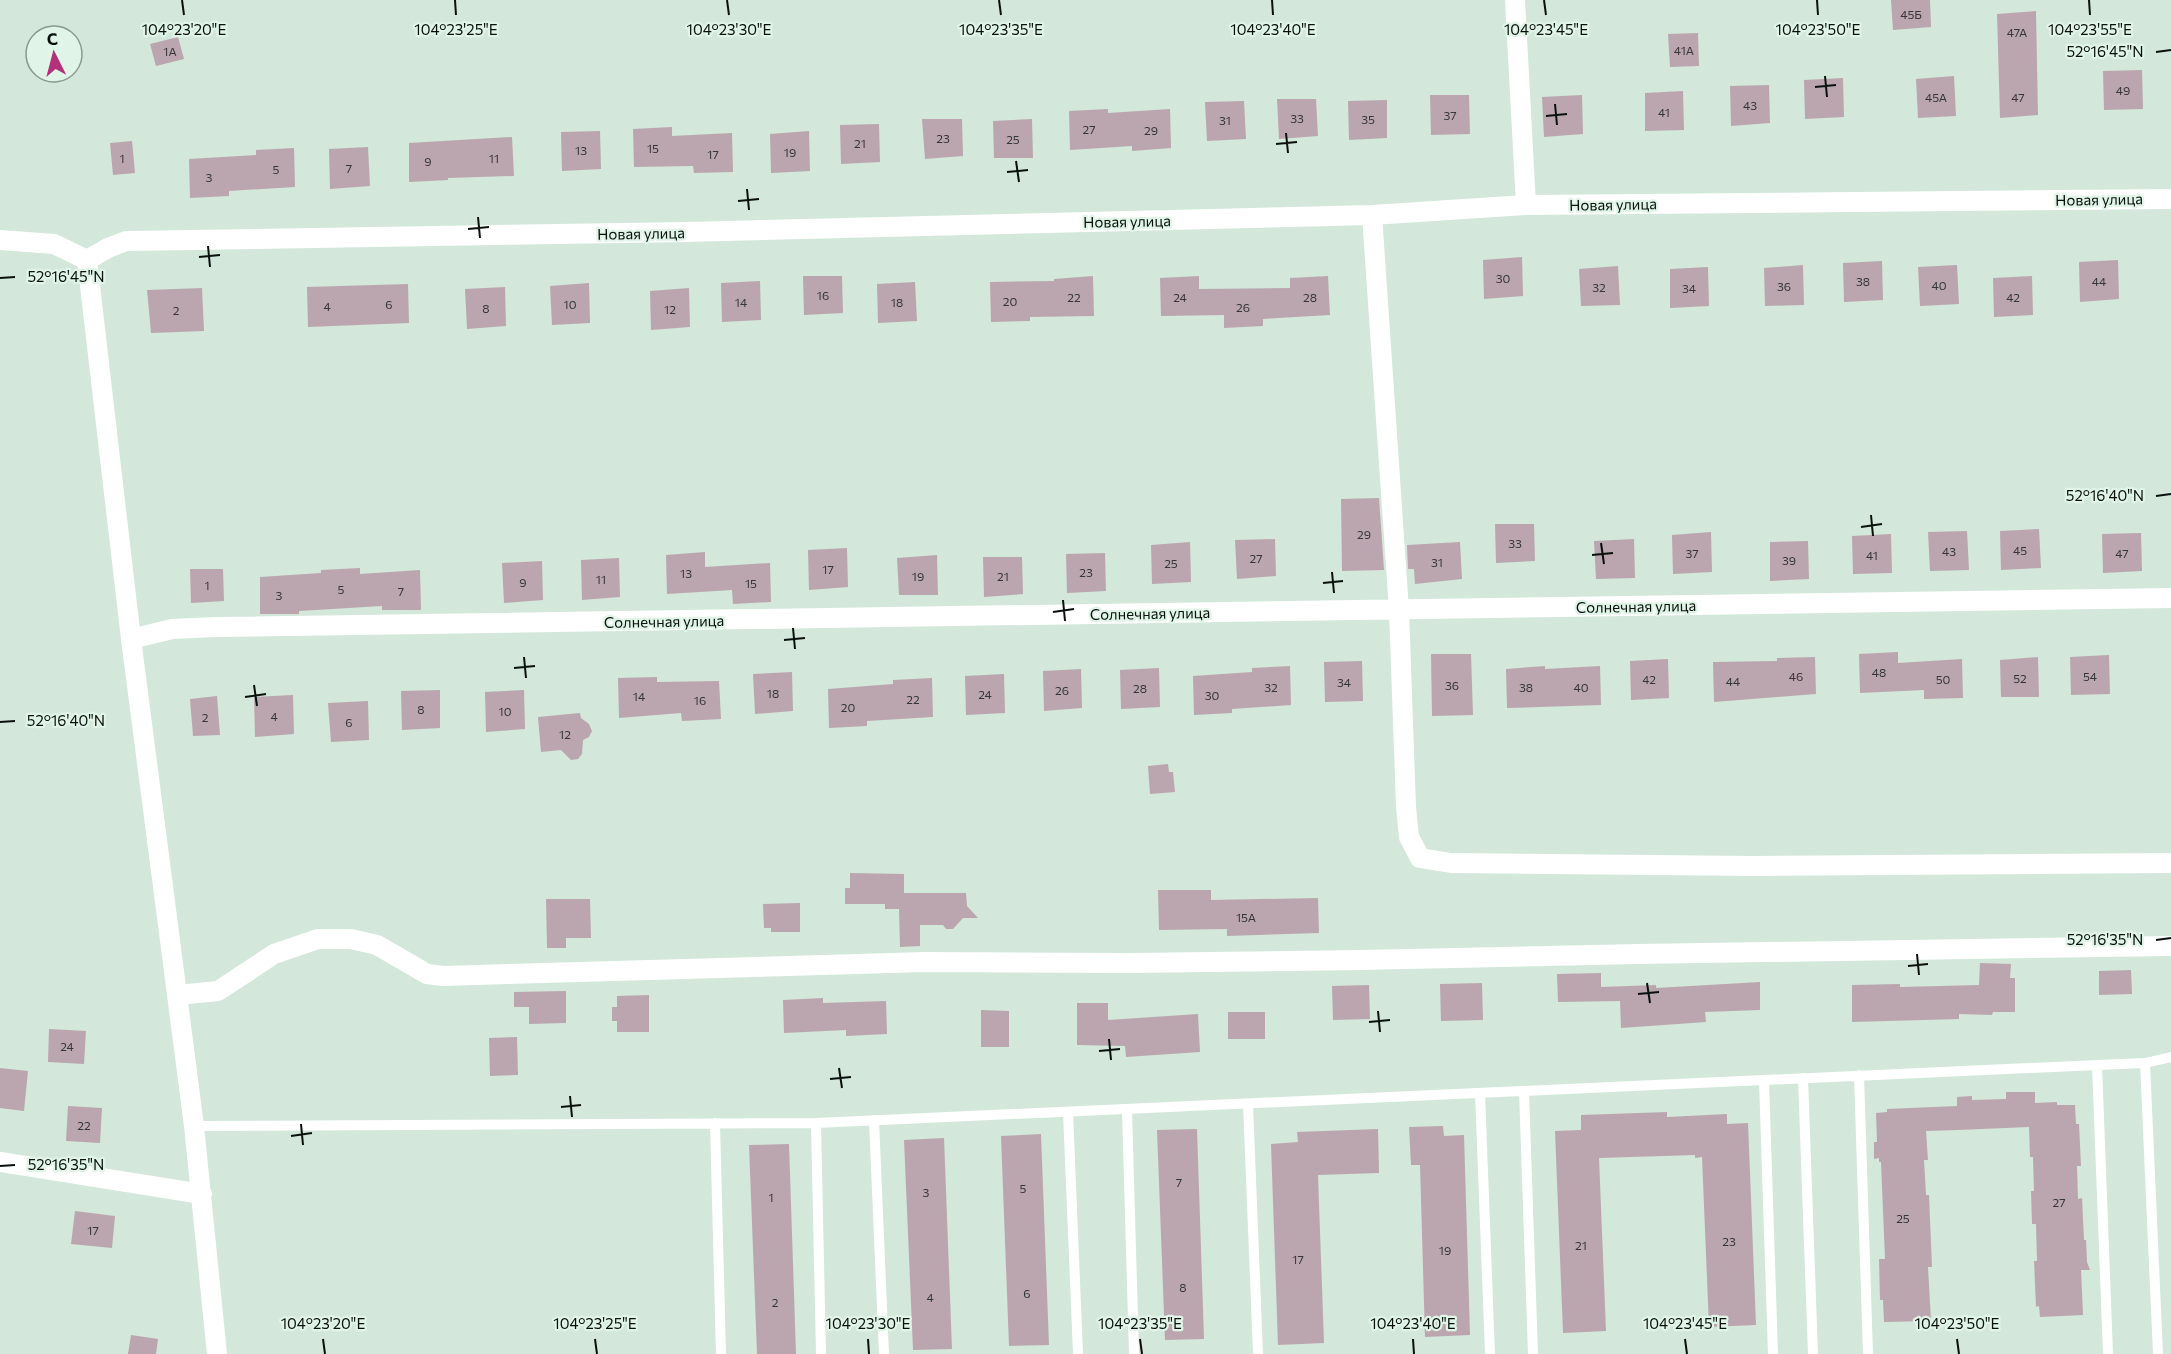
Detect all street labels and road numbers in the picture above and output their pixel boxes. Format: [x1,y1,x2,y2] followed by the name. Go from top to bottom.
[2055,189,2143,209] street label: Новая улица
[1569,194,1657,214] street label: Новая улица
[1083,211,1171,231] street label: Новая улица
[597,223,685,243] street label: Новая улица
[1576,596,1696,616] street label: Солнечная улица
[1090,603,1210,623] street label: Солнечная улица
[604,611,724,631] street label: Солнечная улица

